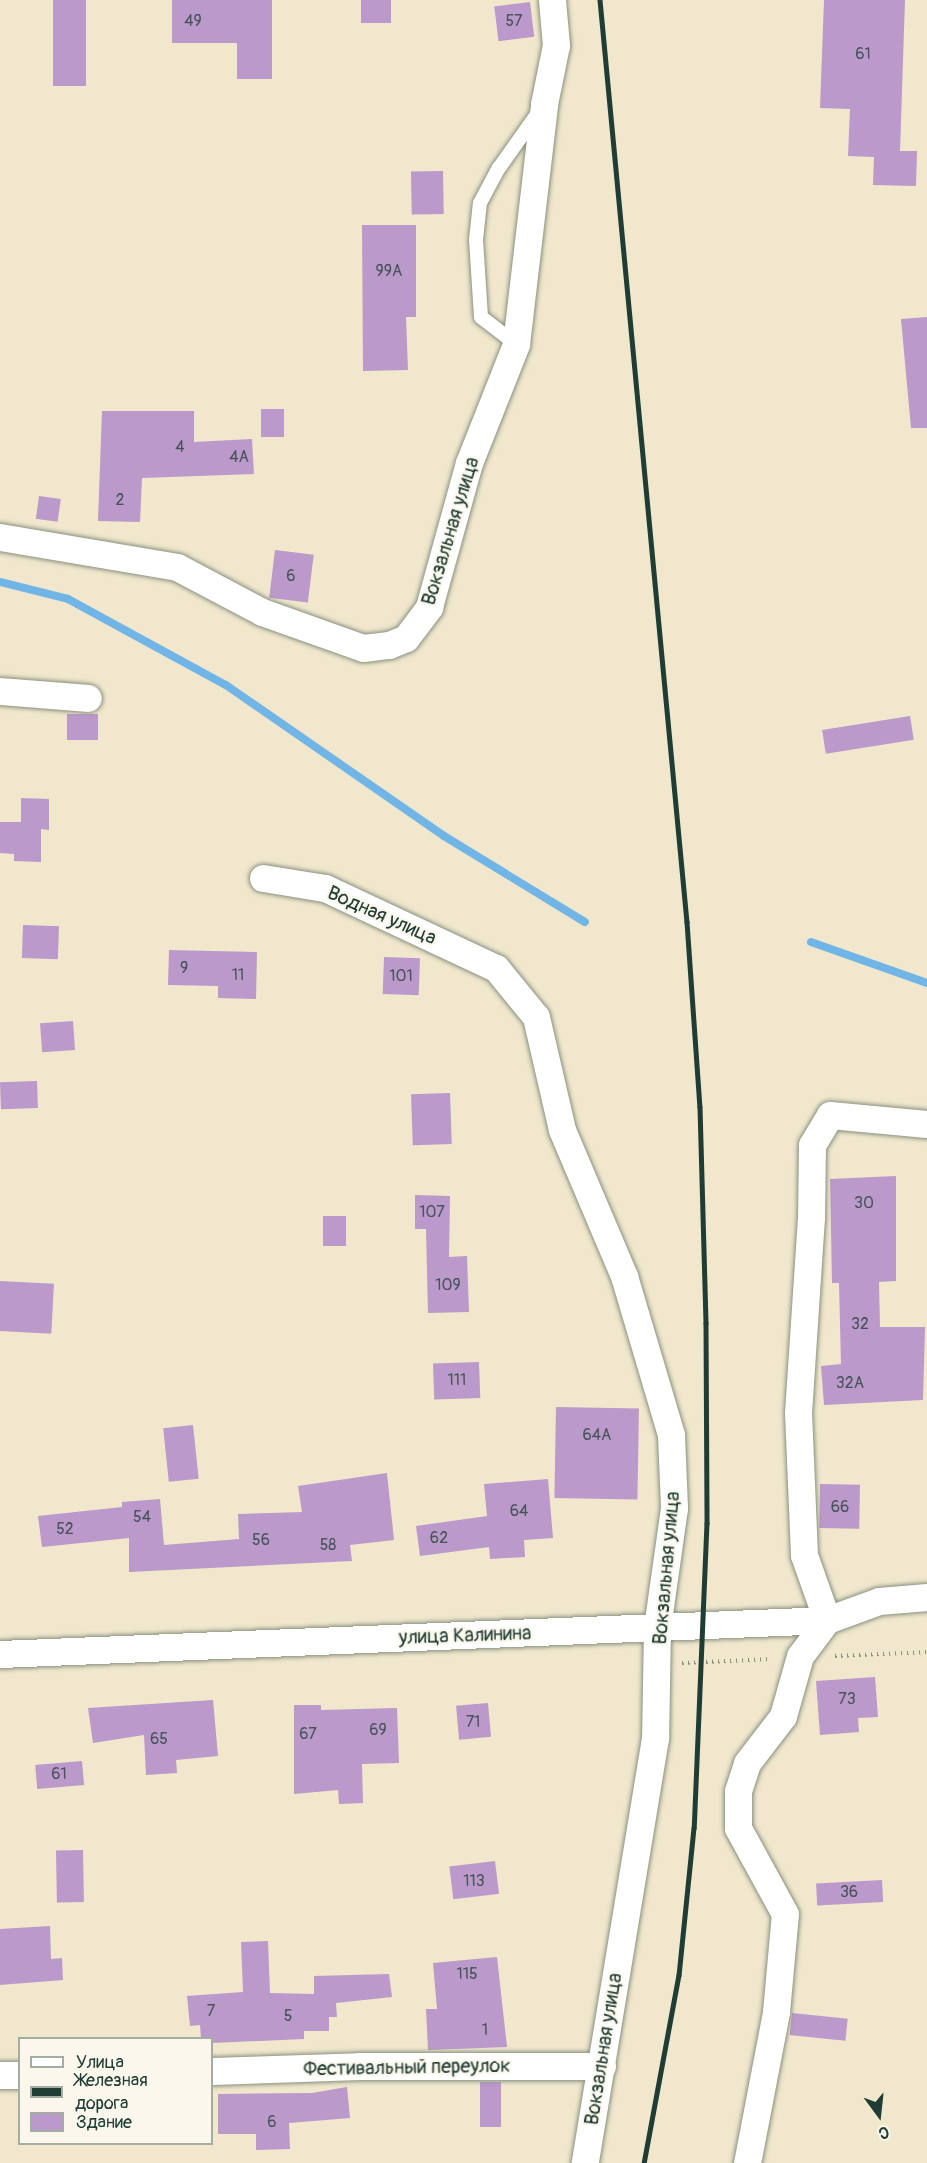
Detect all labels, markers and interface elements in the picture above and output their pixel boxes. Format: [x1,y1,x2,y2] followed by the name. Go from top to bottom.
[184,11,202,31] house number: 49
[505,11,523,31] house number: 57
[855,44,871,64] house number: 61
[376,261,402,281] house number: 99А
[175,437,185,457] house number: 4
[229,447,249,467] house number: 4А
[416,454,484,608] street label: Вокзальная улица
[116,490,124,510] house number: 2
[286,566,296,586] house number: 6
[324,880,440,950] street label: Водная улица
[180,958,188,978] house number: 9
[232,965,244,985] house number: 11
[389,966,413,986] house number: 101
[854,1193,874,1213] house number: 30
[419,1202,445,1222] house number: 107
[435,1275,461,1295] house number: 109
[851,1314,869,1334] house number: 32
[448,1370,466,1390] house number: 111
[836,1373,864,1393] house number: 32А
[583,1425,611,1445] house number: 64А
[647,1490,685,1646] street label: Вокзальная улица
[831,1497,849,1517] house number: 66
[510,1501,528,1521] house number: 64
[133,1507,151,1527] house number: 54
[56,1519,74,1539] house number: 52
[430,1528,448,1548] house number: 62
[252,1530,270,1550] house number: 56
[320,1535,336,1555] house number: 58
[398,1621,532,1649] street label: улица Калинина
[838,1689,856,1709] house number: 73
[466,1712,480,1732] house number: 71
[369,1720,387,1740] house number: 69
[299,1724,317,1744] house number: 67
[150,1729,168,1749] house number: 65
[51,1764,67,1784] house number: 61
[463,1871,485,1891] house number: 113
[840,1882,858,1902] house number: 36
[456,1964,478,1984] house number: 115
[579,1971,627,2127] street label: Вокзальная улица
[207,2001,215,2021] house number: 7
[284,2006,292,2026] house number: 5
[482,2020,488,2040] house number: 1
[18,2037,213,2145] legend
[76,2051,124,2074] text: Улица
[303,2053,511,2081] street label: Фестивальный переулок
[75,2069,148,2115] text: Железная дорога
[849,2085,909,2145] north arrow
[76,2111,132,2134] text: Здание
[267,2112,277,2132] house number: 6
[876,2121,891,2143] text: С

